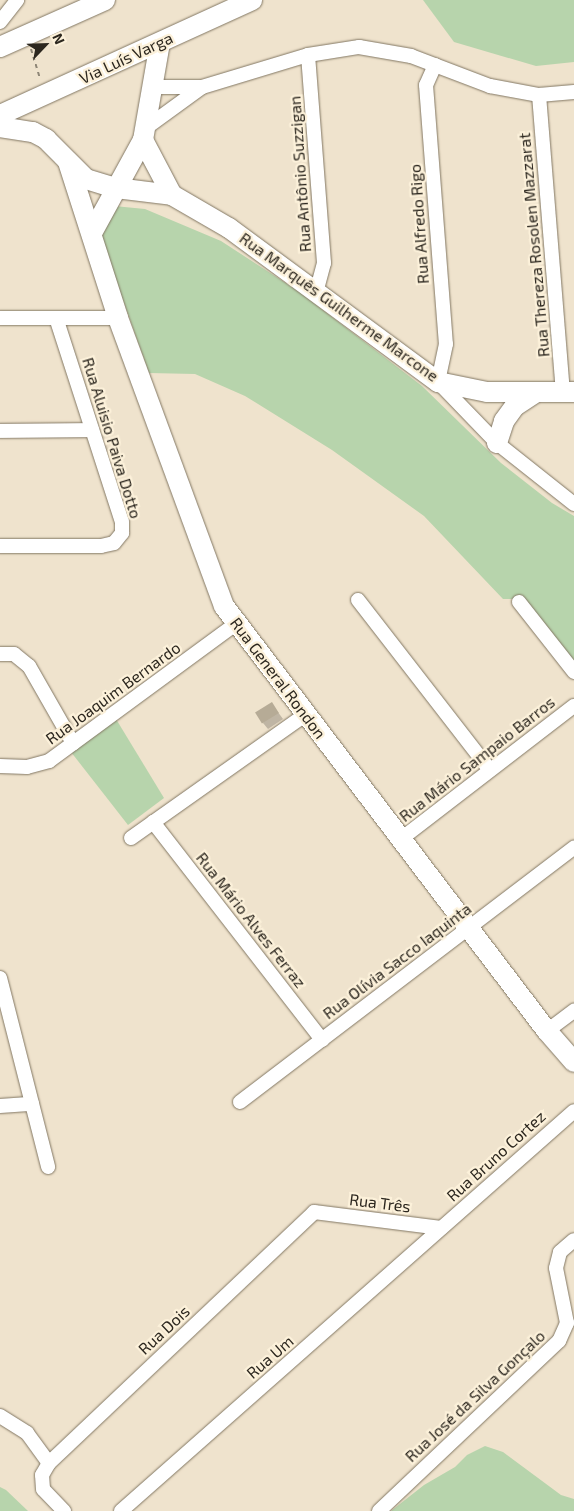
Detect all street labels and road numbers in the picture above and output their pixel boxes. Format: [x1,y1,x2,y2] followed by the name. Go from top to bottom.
[76,28,176,88] street label: Via Luís Varga
[285,95,315,253] street label: Rua Antônio Suzzigan
[515,132,553,358] street label: Rua Thereza Rosolen Mazzarat
[405,163,433,285] street label: Rua Alfredo Rigo
[236,228,442,386] street label: Rua Marquês Guilherme Marcone
[78,355,146,521] street label: Rua Aluisio Paiva Dotto
[226,613,330,743] street label: Rua General Rondon
[42,638,184,748] street label: Rua Joaquim Bernardo
[395,692,559,826] street label: Rua Mário Sampaio Barros
[192,848,310,992] street label: Rua Mário Alves Ferraz
[319,899,475,1023] street label: Rua Olívia Sacco Iaquinta
[443,1107,549,1205] street label: Rua Bruno Cortez
[348,1190,412,1216] street label: Rua Três
[134,1301,194,1359] street label: Rua Dois
[401,1326,549,1466] street label: Rua José da Silva Gonçalo
[243,1331,297,1383] street label: Rua Um

